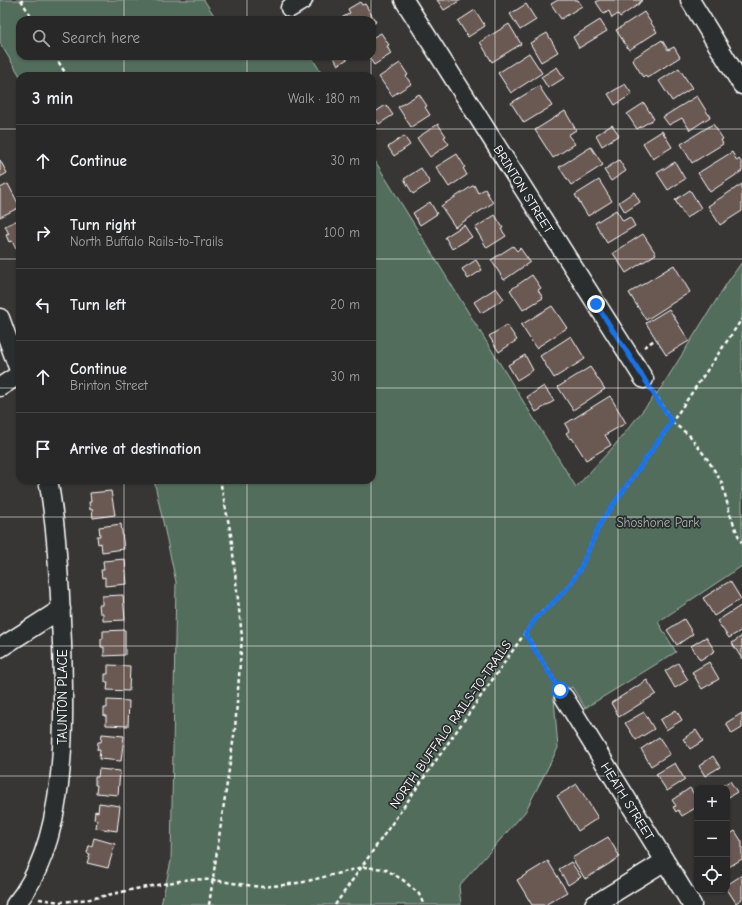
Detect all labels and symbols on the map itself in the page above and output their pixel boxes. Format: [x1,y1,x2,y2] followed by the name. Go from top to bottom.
[490,142,557,236] street label: BRINTON STREET
[587,295,605,313] route end
[616,515,700,530] park label: Shoshone Park
[386,637,514,811] street label: NORTH BUFFALO RAILS-TO-TRAILS
[55,649,70,745] street label: TAUNTON PLACE
[551,681,569,699] route start
[598,760,657,843] street label: HEATH STREET

